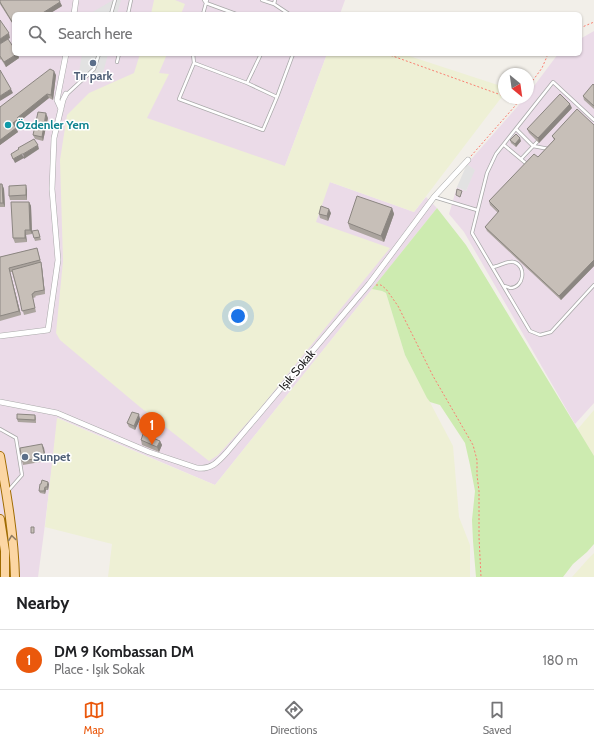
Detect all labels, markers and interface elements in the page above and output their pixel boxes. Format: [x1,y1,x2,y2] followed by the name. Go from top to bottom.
[12,12,582,56] search box
[26,23,48,45] icon: search
[58,25,133,43] text: Search here
[88,58,98,68] marker: Tır park
[74,68,113,83] place label: Tır park
[498,68,534,104] north arrow
[16,117,89,132] place label: Özdenler Yem
[3,120,13,130] marker: Özdenler Yem
[228,306,248,326] your location
[275,346,318,393] street label: Işık Sokak
[139,412,165,445] pin: 1
[33,449,70,464] place label: Sunpet
[20,452,30,462] marker: Sunpet
[8,535,17,541] one-way arrow
[16,593,69,613] text: Nearby
[54,643,194,661] text: DM 9 Kombassan DM
[27,652,31,668] text: 1
[542,652,578,668] text: 180 m
[54,661,145,677] text: Place · Işık Sokak
[83,699,105,737] tab: Map
[270,699,317,737] tab: Directions
[483,699,511,737] tab: Saved

